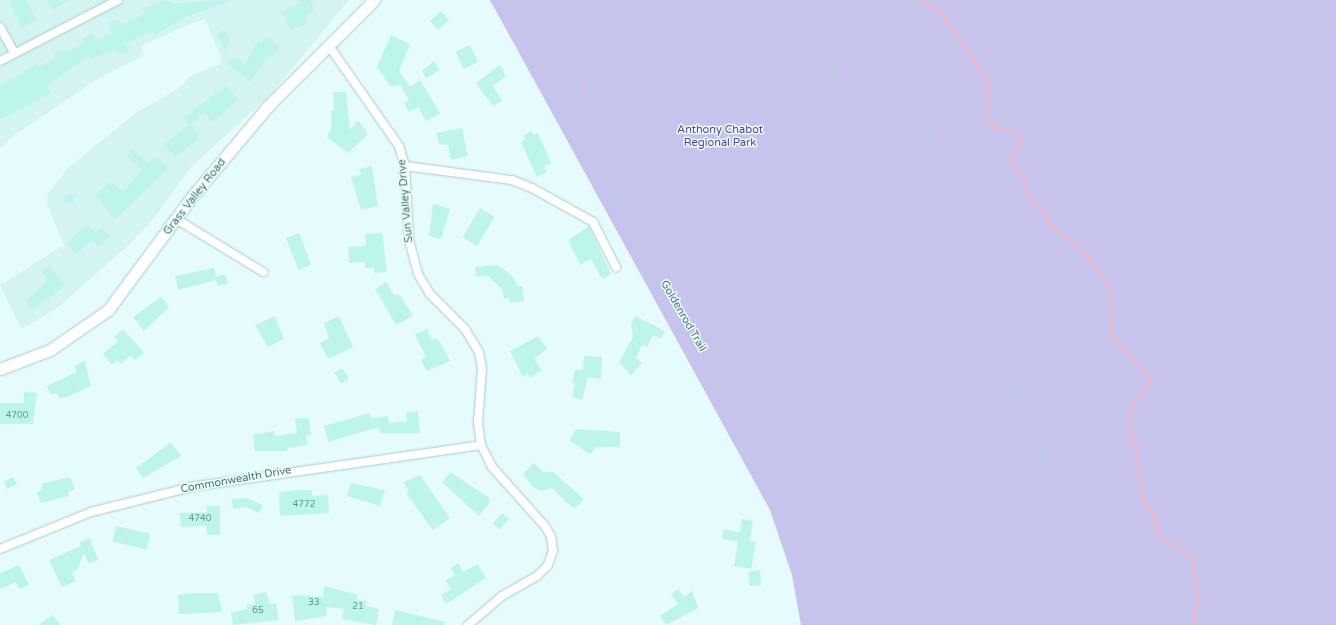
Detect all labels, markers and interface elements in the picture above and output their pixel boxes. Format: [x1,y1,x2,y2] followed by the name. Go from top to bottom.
[677,124,763,150] park label: Anthony Chabot Regional Park
[161,156,229,238] street label: Grass Valley Road
[396,159,416,243] street label: Sun Valley Drive
[657,278,709,354] street label: Goldenrod Trail
[6,411,28,421] house number: 4700
[180,464,292,496] street label: Commonwealth Drive
[293,500,315,510] house number: 4772
[189,514,211,524] house number: 4740
[308,598,320,608] house number: 33
[352,602,364,612] house number: 21
[252,606,264,616] house number: 65

